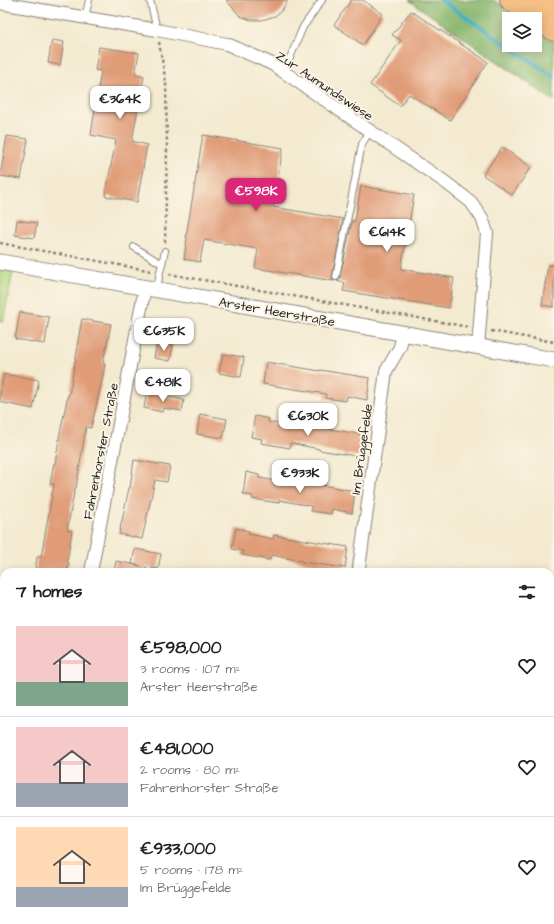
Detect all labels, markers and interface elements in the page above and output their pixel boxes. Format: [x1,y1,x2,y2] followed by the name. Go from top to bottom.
[502,12,542,52] map controls
[502,12,542,52] button: layers
[272,47,377,125] street label: Zur Aumundswiese
[92,86,148,120] pin: €364K
[99,90,141,108] text: €364K
[228,178,284,212] pin: €598K
[234,182,278,200] text: €598K
[359,219,415,253] pin: €614K
[369,223,405,241] text: €614K
[217,293,336,331] street label: Arster Heerstraße
[136,318,192,352] pin: €635K
[143,322,185,340] text: €635K
[135,369,191,403] pin: €481K
[144,373,182,391] text: €481K
[79,381,123,521] street label: Fahrenhorster Straße
[280,403,336,437] pin: €630K
[347,403,378,496] street label: Im Brüggefelde
[287,407,329,425] text: €630K
[272,460,328,494] pin: €933K
[281,464,319,482] text: €933K
[16,580,82,604] text: 7 homes
[516,581,538,603] icon: filters
[140,636,221,660] text: €598,000
[48,642,96,690] icon: home
[516,655,538,677] icon: heart
[140,660,241,678] text: 3 rooms · 107 m²
[140,678,258,696] text: Arster Heerstraße
[140,737,213,761] text: €481,000
[48,743,96,791] icon: home
[516,756,538,778] icon: heart
[140,761,240,779] text: 2 rooms · 80 m²
[140,779,279,797] text: Fahrenhorster Straße
[140,837,216,861] text: €933,000
[48,843,96,891] icon: home
[516,856,538,878] icon: heart
[140,861,243,879] text: 5 rooms · 178 m²
[140,879,231,897] text: Im Brüggefelde

